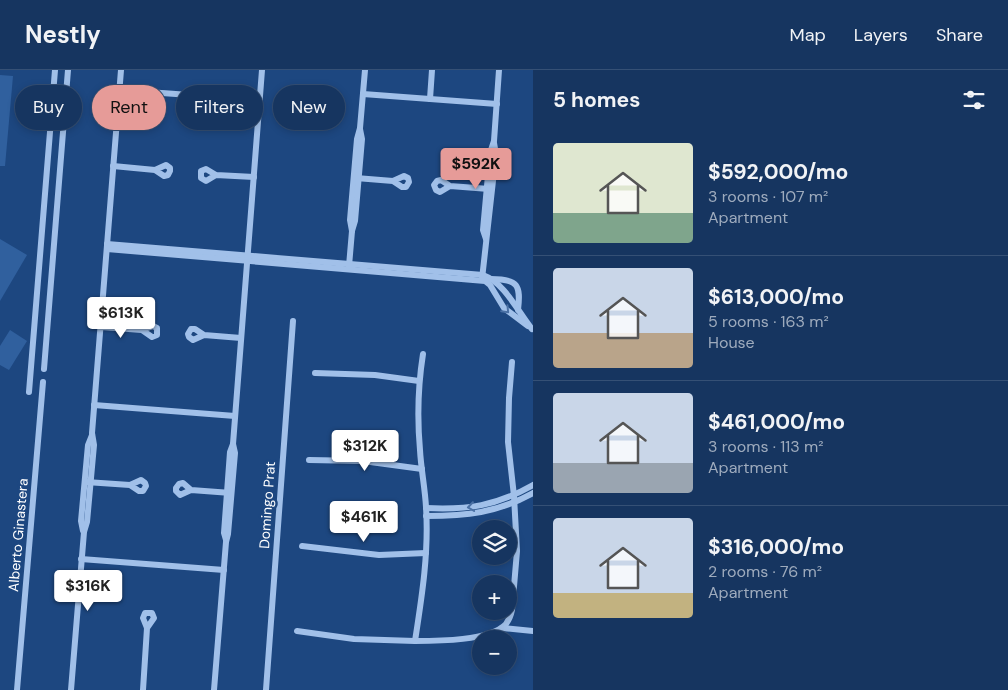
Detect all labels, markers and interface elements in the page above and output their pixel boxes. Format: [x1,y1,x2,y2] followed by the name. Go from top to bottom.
[25,19,101,50] text: Nestly
[790,23,826,47] text: Map
[854,23,908,47] text: Layers
[936,23,983,47] text: Share
[15,85,82,130] chip: Buy
[92,85,166,130] chip: Rent
[176,85,263,130] chip: Filters
[273,85,345,130] chip: New
[553,86,640,114] text: 5 homes
[960,86,988,114] icon: filters
[441,148,511,190] pin: $592K
[452,153,500,174] text: $592K
[708,158,848,186] text: $592,000/mo
[593,163,653,223] icon: home
[708,186,828,207] text: 3 rooms · 107 m²
[708,207,788,228] text: Apartment
[708,283,844,311] text: $613,000/mo
[593,288,653,348] icon: home
[86,296,156,339] pin: $613K
[98,302,144,323] text: $613K
[500,304,509,313] one-way arrow
[708,311,829,332] text: 5 rooms · 163 m²
[708,332,755,353] text: House
[708,408,845,436] text: $461,000/mo
[593,413,653,473] icon: home
[330,430,400,472] pin: $312K
[343,435,387,456] text: $312K
[708,436,824,457] text: 3 rooms · 113 m²
[708,457,788,478] text: Apartment
[255,461,279,549] street label: Domingo Prat
[4,477,32,593] street label: Alberto Ginastera
[329,500,399,543] pin: $461K
[467,501,475,512] one-way arrow
[341,506,387,527] text: $461K
[472,520,517,675] map controls
[472,520,517,565] button: layers
[708,533,844,561] text: $316,000/mo
[593,538,653,598] icon: home
[708,561,822,582] text: 2 rooms · 76 m²
[53,570,123,612] pin: $316K
[65,575,111,596] text: $316K
[472,575,517,620] button: +
[708,582,788,603] text: Apartment
[472,630,517,675] button: −

